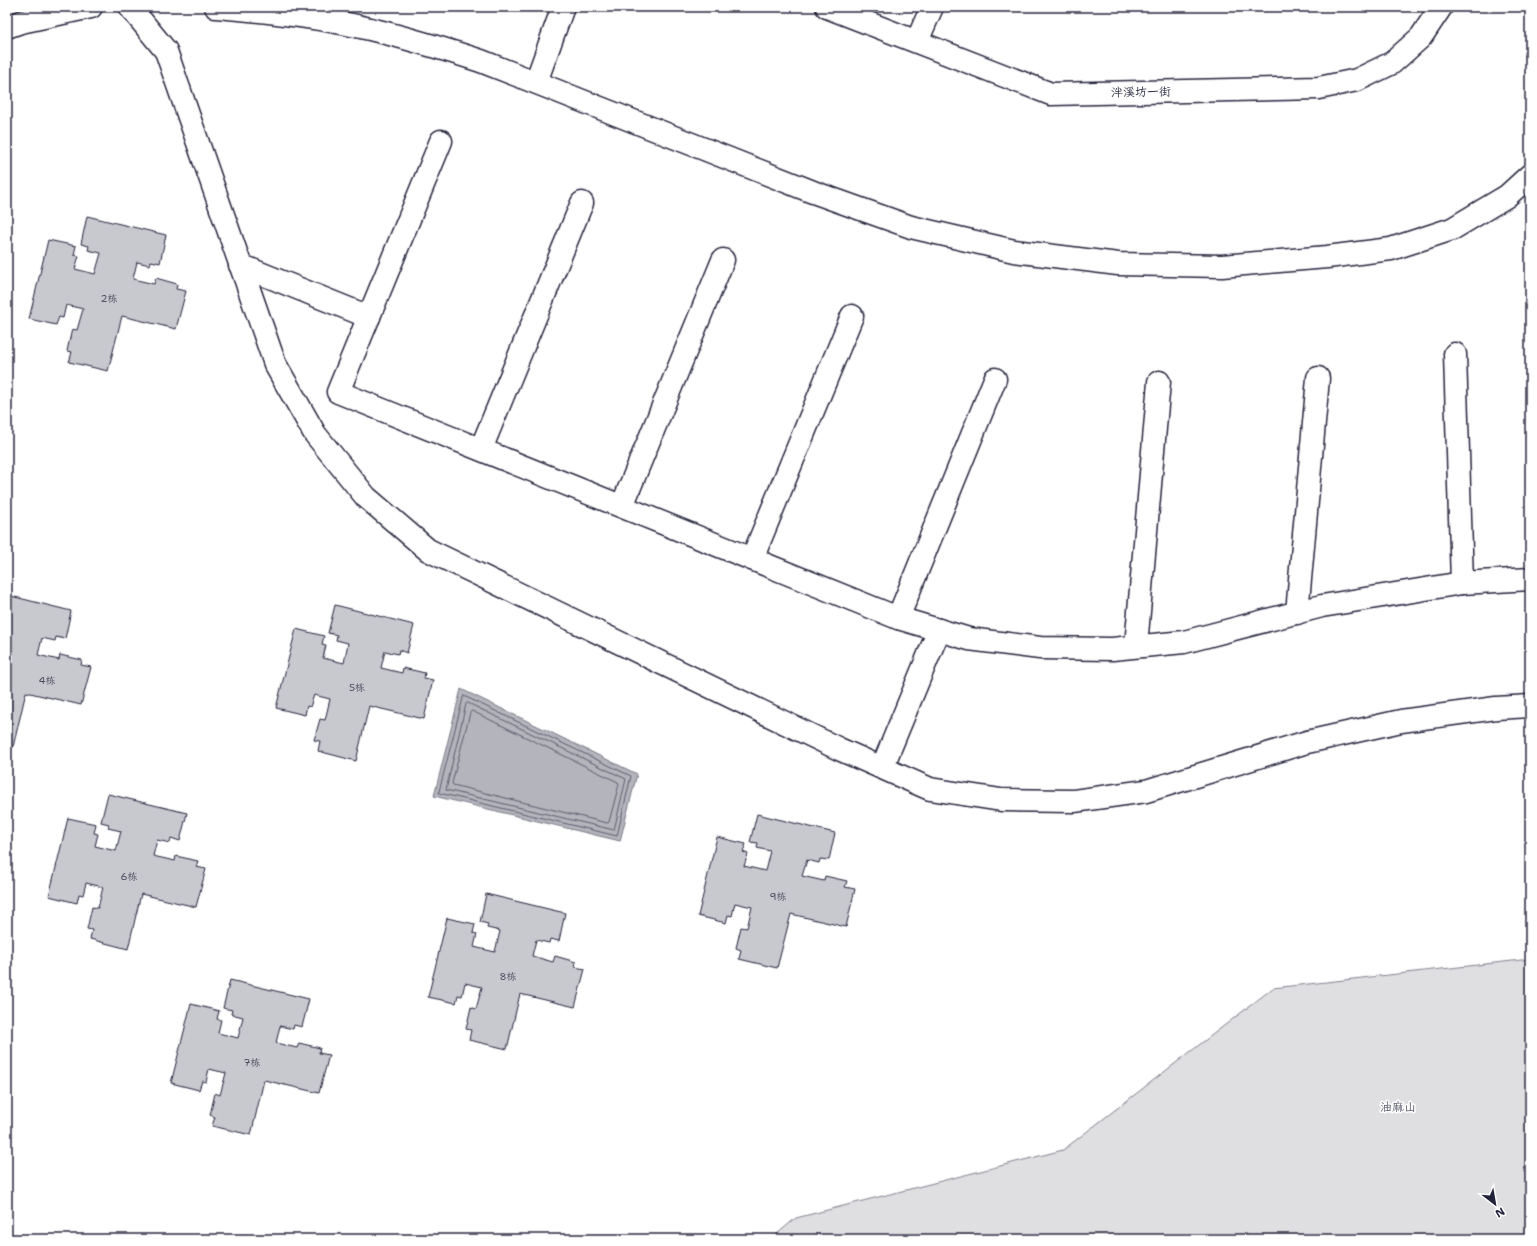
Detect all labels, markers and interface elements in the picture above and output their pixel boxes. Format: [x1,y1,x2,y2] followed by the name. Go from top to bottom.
[1111,83,1171,101] street label: 泮溪坊一街
[101,292,118,305] house number: 2栋
[39,674,56,687] house number: 4栋
[349,681,365,694] house number: 5栋
[121,870,138,883] house number: 6栋
[770,890,787,903] house number: 9栋
[500,970,517,983] house number: 8栋
[244,1056,261,1069] house number: 7栋
[1380,1099,1416,1115] park label: 油麻山
[1475,1184,1515,1224] north arrow
[1492,1203,1507,1221] text: N

